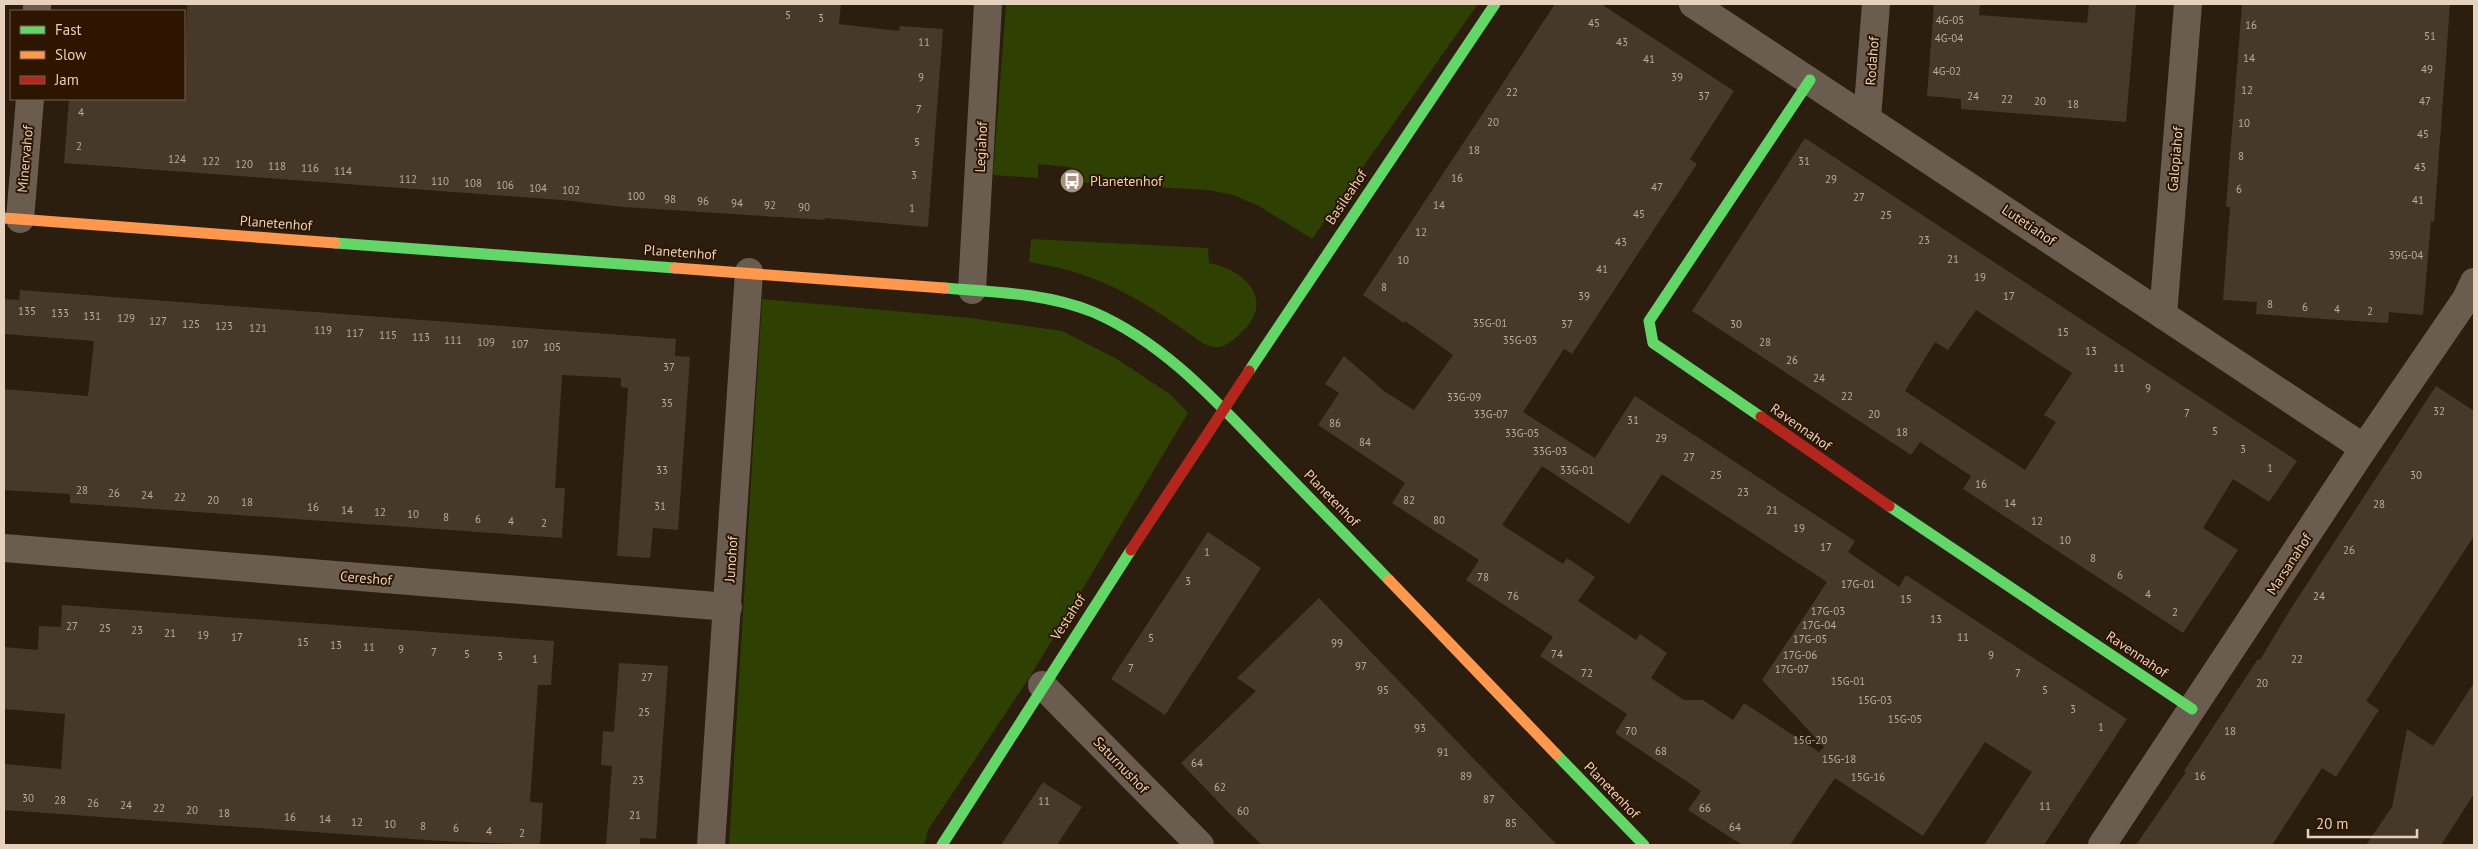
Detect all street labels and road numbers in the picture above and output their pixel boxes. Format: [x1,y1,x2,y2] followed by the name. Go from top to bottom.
[1861,35,1883,86] street label: Rodahof
[971,121,991,173] street label: Legiahof
[13,124,37,193] street label: Minervahof
[2163,125,2187,192] street label: Galopiahof
[1321,166,1371,228] street label: Basileahof
[1999,200,2060,250] street label: Lutetiahof
[239,211,313,235] street label: Planetenhof
[643,240,717,264] street label: Planetenhof
[1767,399,1835,455] street label: Ravennahof
[1300,466,1364,531] street label: Planetenhof
[2262,529,2316,598] street label: Marsanahof
[720,535,742,584] street label: Junohof
[339,567,393,589] street label: Cereshof
[1046,590,1090,644] street label: Vestahof
[2103,627,2172,681] street label: Ravennahof
[1090,733,1153,798] street label: Saturnushof
[1580,758,1644,823] street label: Planetenhof

